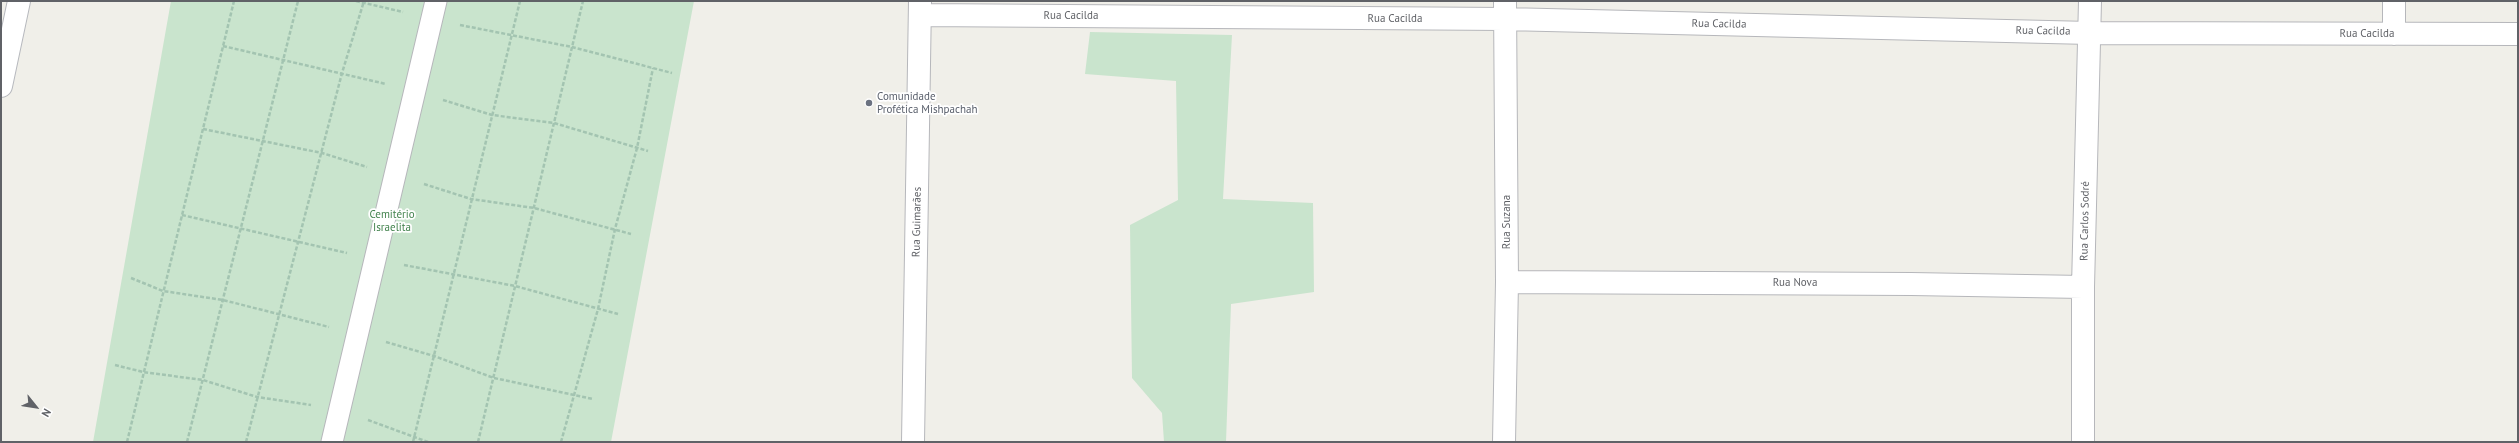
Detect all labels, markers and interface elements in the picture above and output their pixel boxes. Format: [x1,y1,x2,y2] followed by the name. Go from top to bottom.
[1044,9,1098,23] street label: Rua Cacilda
[1368,12,1422,26] street label: Rua Cacilda
[1691,17,1747,31] street label: Rua Cacilda
[2015,24,2071,38] street label: Rua Cacilda
[2340,27,2394,41] street label: Rua Cacilda
[877,90,977,116] place label: Comunidade Profética Mishpachah
[864,98,874,108] marker: Comunidade Profética Mishpachah
[2078,181,2092,261] street label: Rua Carlos Sodré
[910,187,924,257] street label: Rua Guimarães
[1500,195,1514,249] street label: Rua Suzana
[369,208,415,234] park label: Cemitério Israelita
[1773,276,1817,290] street label: Rua Nova
[16,387,56,427] north arrow
[39,406,54,420] text: N

